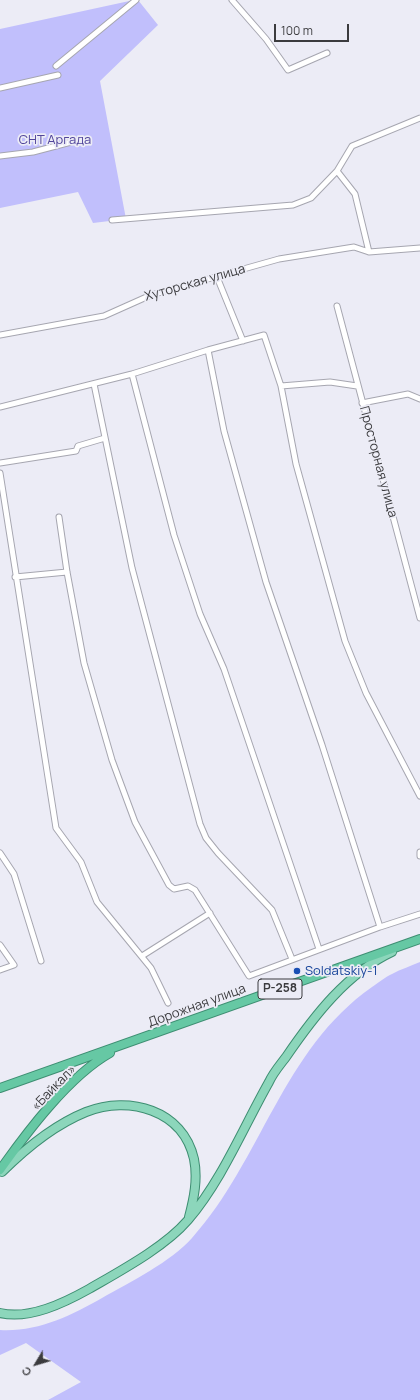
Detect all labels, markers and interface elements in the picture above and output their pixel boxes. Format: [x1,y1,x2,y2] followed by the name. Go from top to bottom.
[276,16,351,42] scale bar
[281,22,313,39] text: 100 m
[19,132,91,148] park label: СНТ Аргада
[143,261,247,305] street label: Хуторская улица
[356,405,400,519] street label: Просторная улица
[305,963,378,979] place label: Soldatskiy-1
[292,966,302,976] marker: Soldatskiy-1
[258,979,302,999] road number: Р-258
[146,981,248,1031] street label: Дорожная улица
[28,1062,80,1114] street label: «Байкал»
[16,1344,56,1384] north arrow
[18,1364,35,1380] text: С

